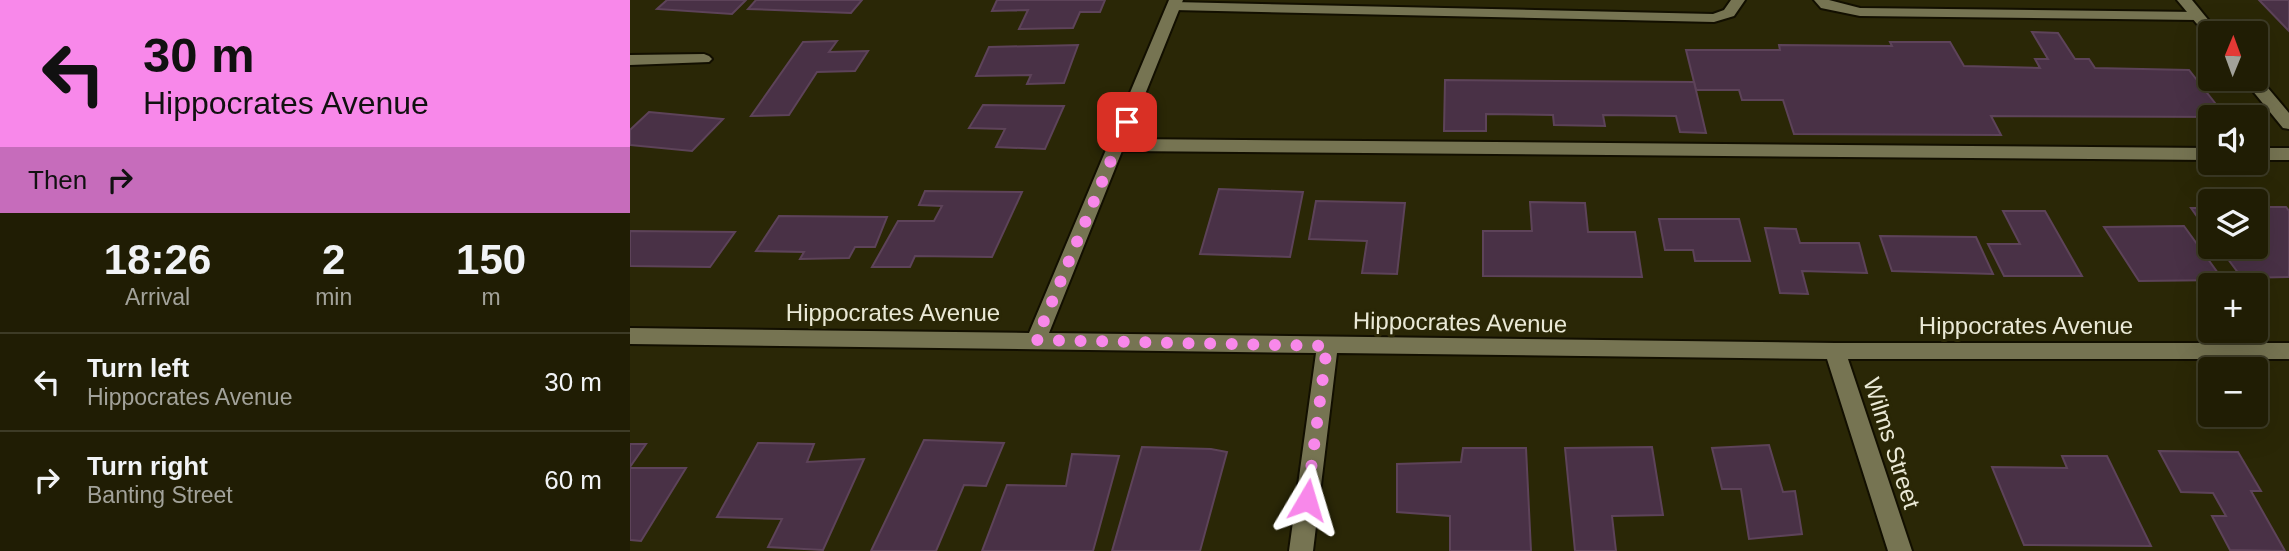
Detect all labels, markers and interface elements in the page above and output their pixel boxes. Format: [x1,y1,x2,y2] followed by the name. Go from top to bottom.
[2198,21,2268,91] north arrow
[2198,21,2268,427] map controls
[28,28,119,119] icon: left
[143,28,255,82] text: 30 m
[143,85,429,121] text: Hippocrates Avenue
[1097,92,1157,152] pin
[1108,103,1146,141] icon: arrive
[2198,105,2268,175] button: sound
[101,161,139,199] icon: right
[28,165,87,195] text: Then
[2198,189,2268,259] button: layers
[104,236,211,283] text: 18:26
[322,236,345,283] text: 2
[456,236,526,283] text: 150
[2198,273,2268,343] button: +
[125,284,190,310] text: Arrival
[315,284,352,310] text: min
[482,284,501,310] text: m
[786,299,1000,326] street label: Hippocrates Avenue
[1353,307,1567,337] street label: Hippocrates Avenue
[1919,312,2133,339] street label: Hippocrates Avenue
[87,353,189,383] text: Turn left
[2198,357,2268,427] button: −
[28,363,66,401] icon: left
[544,367,602,397] text: 30 m
[1858,374,1926,512] street label: Wilms Street
[87,384,292,410] text: Hippocrates Avenue
[87,451,208,481] text: Turn right
[28,461,66,499] icon: right
[1270,463,1344,537] position arrow
[544,465,602,495] text: 60 m
[87,482,233,508] text: Banting Street

